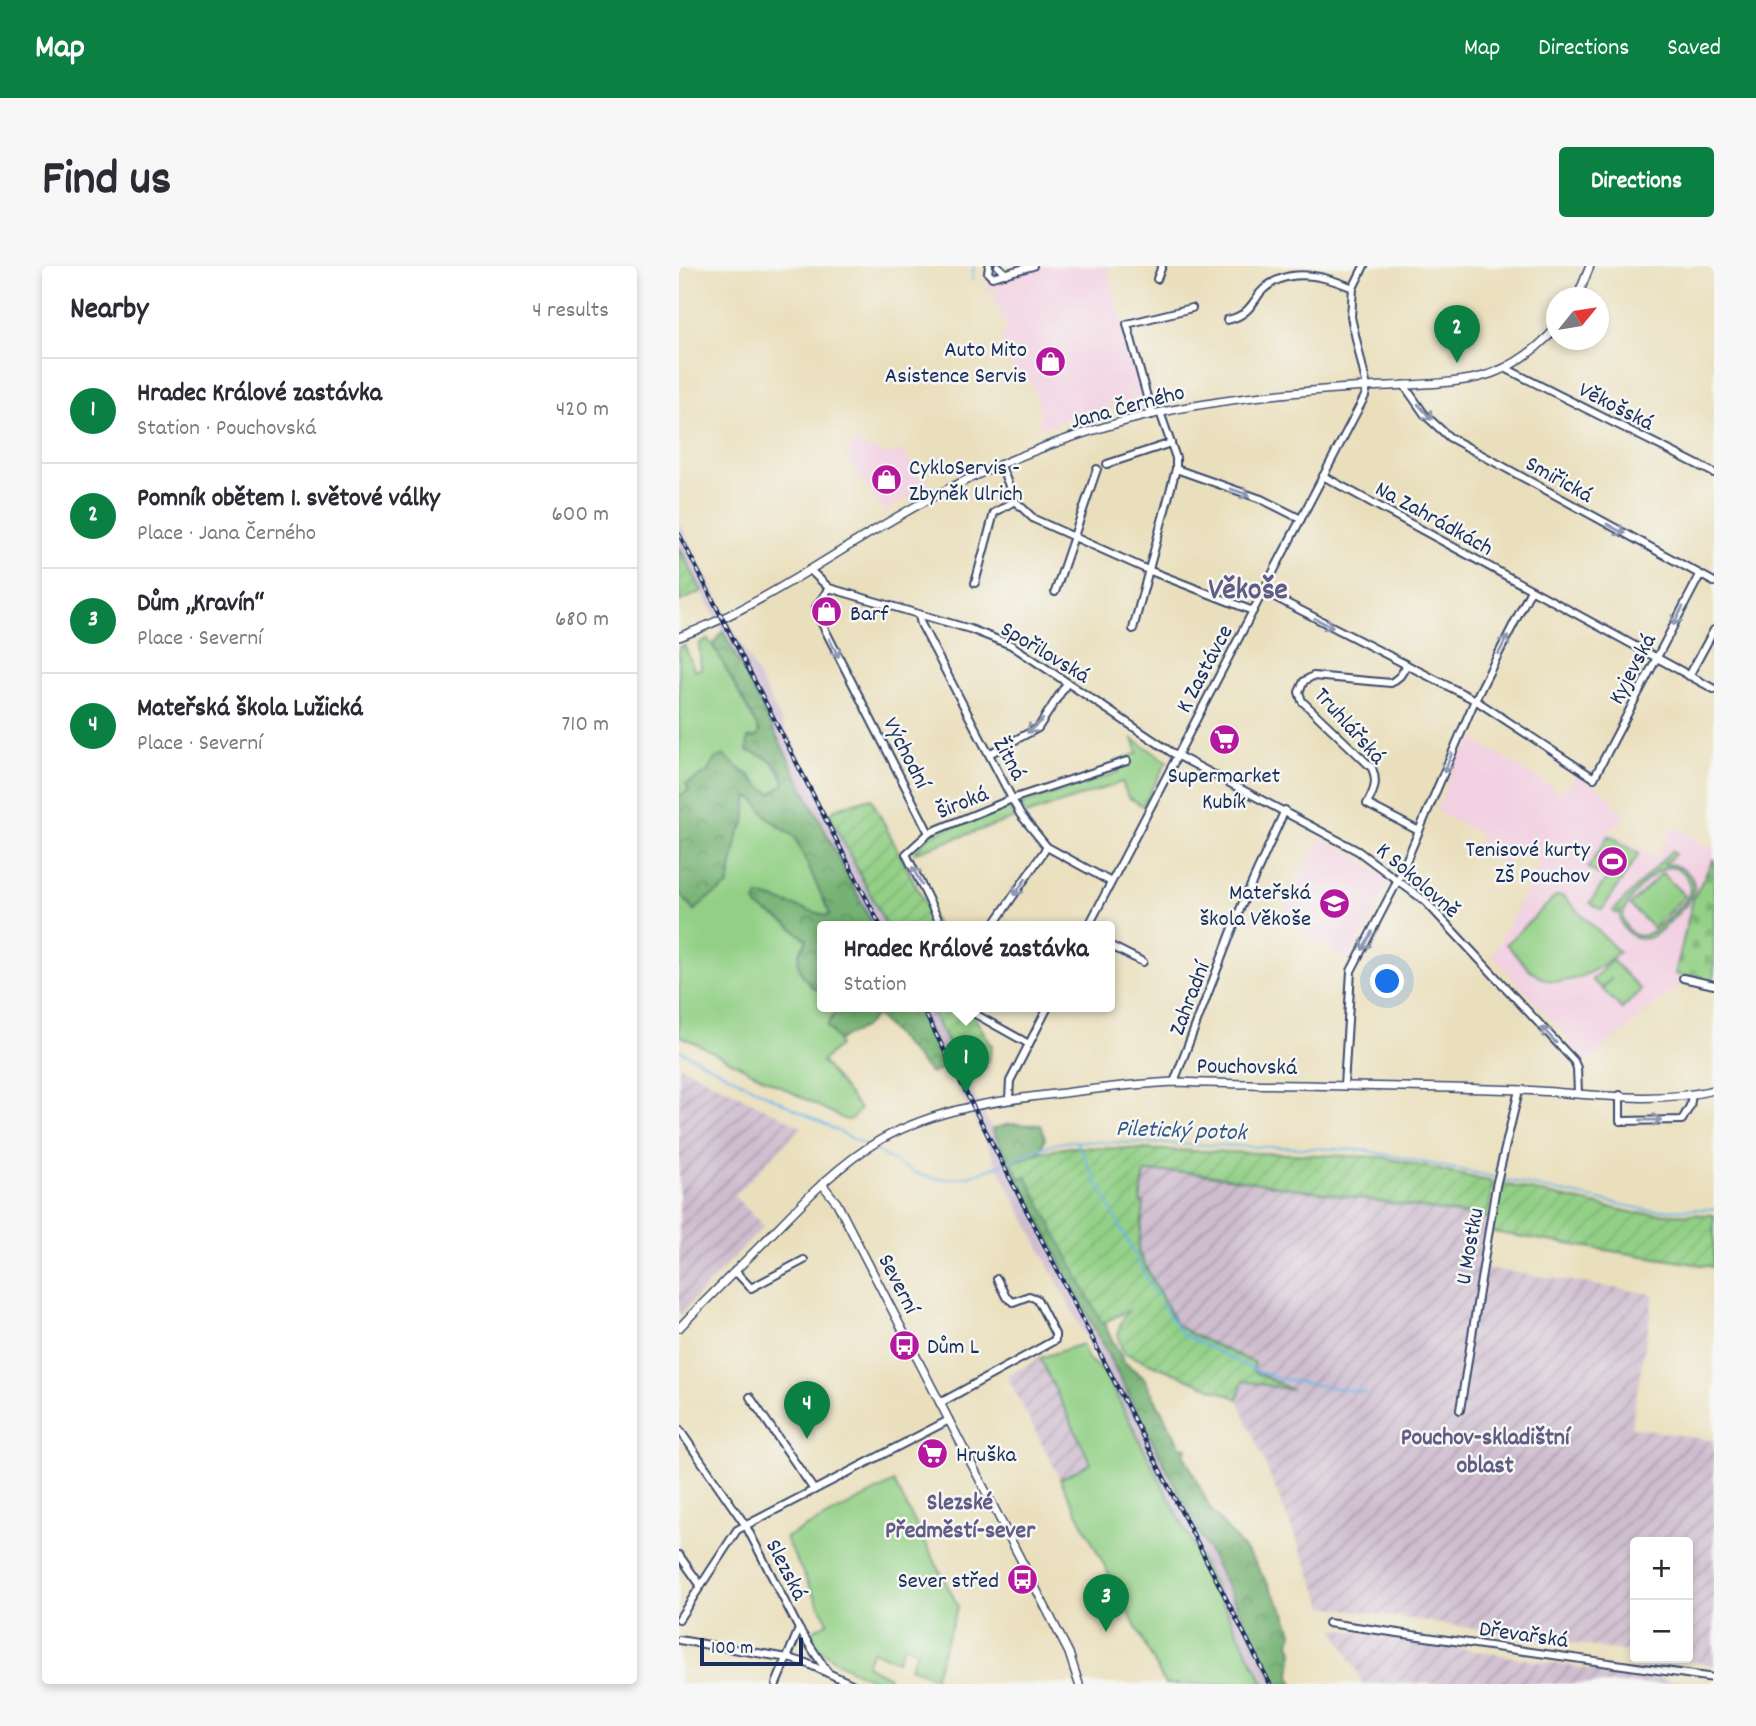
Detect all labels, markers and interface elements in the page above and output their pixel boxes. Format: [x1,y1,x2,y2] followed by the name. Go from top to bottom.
[35,26,85,73] text: Map
[1464,32,1500,66] text: Map
[1538,32,1629,66] text: Directions
[1667,32,1721,66] text: Saved
[42,147,171,217] text: Find us
[1559,147,1714,217] button: Directions
[1546,287,1609,350] north arrow
[70,290,148,333] text: Nearby
[532,295,609,328] text: 4 results
[1434,305,1480,363] pin: 2
[885,335,1027,394] place label: Auto Mito Asistence Servis
[1033,344,1067,378] shop icon: Auto Mito Asistence Servis
[1572,375,1660,441] street label: Věkošská
[137,376,382,413] text: Hradec Králové zastávka
[1067,377,1189,439] street label: Jana Černého
[90,394,96,427] text: 1
[556,394,609,427] text: 420 m
[1417,403,1433,421] one-way arrow
[137,413,317,446] text: Station · Pouchovská
[1518,449,1599,513] street label: Smiřická
[909,453,1023,512] place label: CykloServis - Zbyněk Ulrich
[869,462,903,496] shop icon: CykloServis - Zbyněk Ulrich
[1368,474,1498,566] street label: Na Zahrádkách
[137,481,440,518] text: Pomník obětem 1. světové války
[1228,487,1250,499] one-way arrow
[88,499,98,532] text: 2
[552,499,609,532] text: 600 m
[137,518,316,551] text: Place · Jana Černého
[1606,522,1626,536] one-way arrow
[1208,571,1288,614] district label: Věkoše
[137,586,264,623] text: Dům „Kravín“
[810,595,844,629] shop icon: Barf
[850,599,889,632] place label: Barf
[88,604,98,637] text: 3
[555,604,609,637] text: 680 m
[1671,605,1685,626] one-way arrow
[993,614,1096,694] street label: Spořilovská
[1313,616,1334,630] one-way arrow
[1169,620,1243,720] street label: K Zastávce
[137,623,262,656] text: Place · Severní
[1602,628,1667,711] street label: Kyjevská
[1497,635,1511,656] one-way arrow
[828,637,842,658] one-way arrow
[1305,681,1393,774] street label: Truhlářská
[137,691,363,728] text: Mateřská škola Lužická
[88,709,98,742] text: 4
[562,709,609,742] text: 710 m
[873,712,938,797] street label: Východní
[1026,718,1044,734] one-way arrow
[1207,723,1241,757] supermarket icon: Supermarket Kubík
[137,728,262,761] text: Place · Severní
[983,732,1033,788] street label: Žitná
[1440,751,1453,773] one-way arrow
[1168,761,1280,820] place label: Supermarket Kubík
[932,779,995,830] street label: Široká
[1465,835,1591,894] place label: Tenisové kurty ZŠ Pouchov
[1367,836,1466,928] street label: K Sokolovně
[1596,844,1630,878] sports icon: Tenisové kurty ZŠ Pouchov
[910,867,924,887] one-way arrow
[1013,877,1027,896] one-way arrow
[1199,878,1312,937] place label: Mateřská škola Věkoše
[1317,887,1351,921] school or university icon: Mateřská škola Věkoše
[817,921,1115,1012] popup
[1360,930,1373,951] one-way arrow
[844,932,1088,969] text: Hradec Králové zastávka
[1162,956,1221,1041] street label: Zahradní
[1370,964,1404,998] your location
[844,969,907,1002] text: Station
[1541,1027,1558,1044] one-way arrow
[943,1035,989,1093] pin: 1
[1196,1051,1298,1086] street label: Pouchovská
[1115,1113,1249,1151] water label: Piletický potok
[1639,1114,1662,1127] one-way arrow
[1448,1206,1494,1288] street label: U Mostku
[868,1249,927,1322] street label: Severní
[887,1328,921,1362] bus stop icon: Dům L
[927,1332,980,1365] place label: Dům L
[784,1381,830,1439] pin: 4
[1401,1422,1572,1484] district label: Pouchov-skladištní oblast
[916,1436,950,1470] supermarket icon: Hruška
[956,1440,1018,1473] place label: Hruška
[885,1487,1036,1549] district label: Slezské Předměstí-sever
[755,1534,815,1608] street label: Slezská
[1630,1537,1693,1663] map controls
[1630,1537,1693,1600] button: +
[1005,1562,1039,1596] bus stop icon: Sever střed
[898,1566,999,1599] place label: Sever střed
[1083,1574,1129,1632] pin: 3
[1630,1600,1693,1663] button: −
[1477,1614,1571,1659] street label: Dřevařská
[700,1635,803,1667] scale bar
[711,1636,753,1663] text: 100 m

